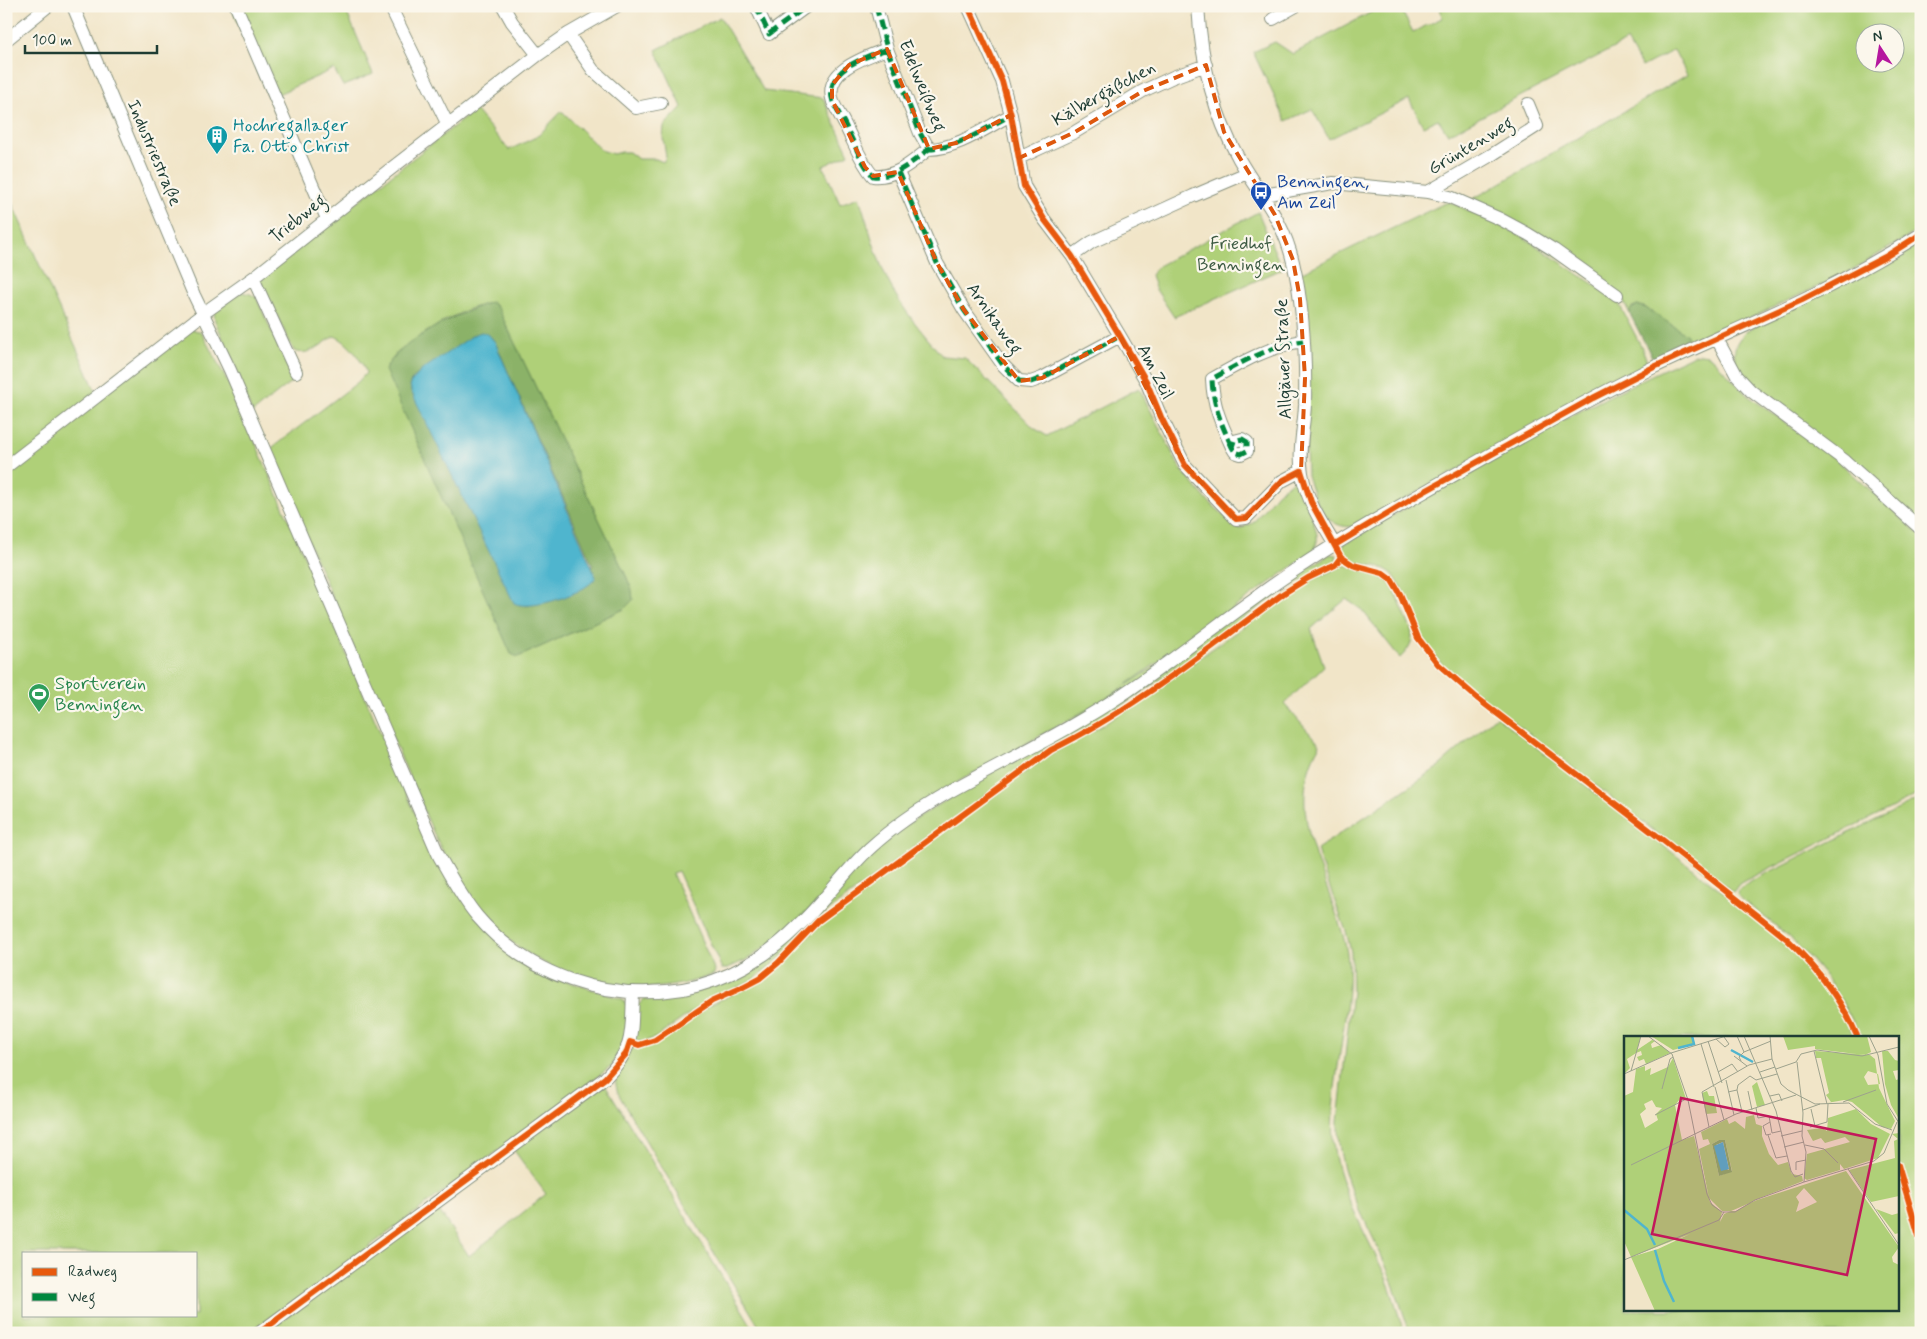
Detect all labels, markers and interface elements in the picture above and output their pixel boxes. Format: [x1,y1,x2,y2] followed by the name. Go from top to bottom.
[25,22,158,54] scale bar
[1854,22,1904,72] north arrow
[1871,26,1884,46] text: N
[32,31,72,51] text: 100 m
[891,36,951,136] street label: Edelweißweg
[1048,56,1161,134] street label: Kälbergäßchen
[121,96,187,210] street label: Industriestraße
[1424,111,1519,183] street label: Grüntenweg
[233,114,350,159] place label: Hochregallager Fa. Otto Christ
[205,124,229,155] building icon: Hochregallager Fa. Otto Christ
[1277,170,1369,215] place label: Benningen, Am Zeil
[1249,180,1273,211] bus stop icon: Benningen, Am Zeil
[265,189,333,251] street label: Triebweg
[1197,232,1285,279] park label: Friedhof Benningen
[959,278,1028,361] street label: Arnikaweg
[1270,298,1299,420] street label: Allgäuer Straße
[1131,340,1179,404] street label: Am Zeil
[55,672,146,719] place label: Sportverein Benningen
[27,682,51,713] sports icon: Sportverein Benningen
[1624,1036,1900,1312] inset map
[22,1252,198,1316] legend
[68,1262,117,1282] text: Radweg
[68,1288,95,1309] text: Weg

